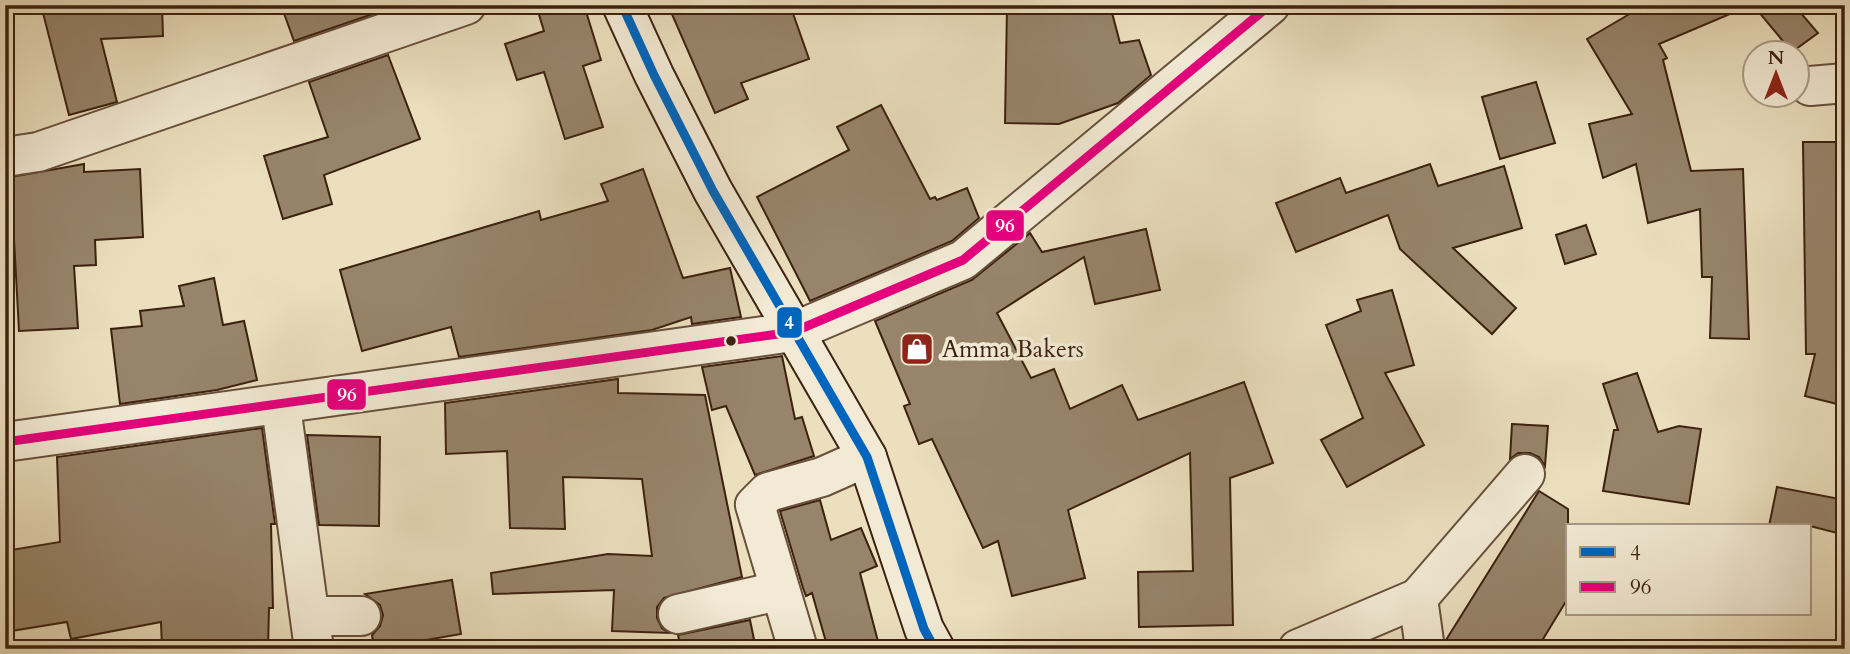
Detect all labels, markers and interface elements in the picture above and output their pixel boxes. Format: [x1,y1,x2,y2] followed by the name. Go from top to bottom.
[1742,38,1812,108] north arrow
[1768,45,1785,71] text: N
[985,209,1025,242] line badge: 96
[995,213,1015,239] text: 96
[776,306,803,339] line badge: 4
[784,310,794,336] text: 4
[898,330,936,368] shop icon: Amma Bakers
[942,333,1084,366] place label: Amma Bakers
[724,334,738,348] unlabelled marker
[326,378,367,411] line badge: 96
[337,382,357,408] text: 96
[1566,524,1812,616] legend
[1630,539,1641,568] text: 4
[1630,573,1652,602] text: 96

